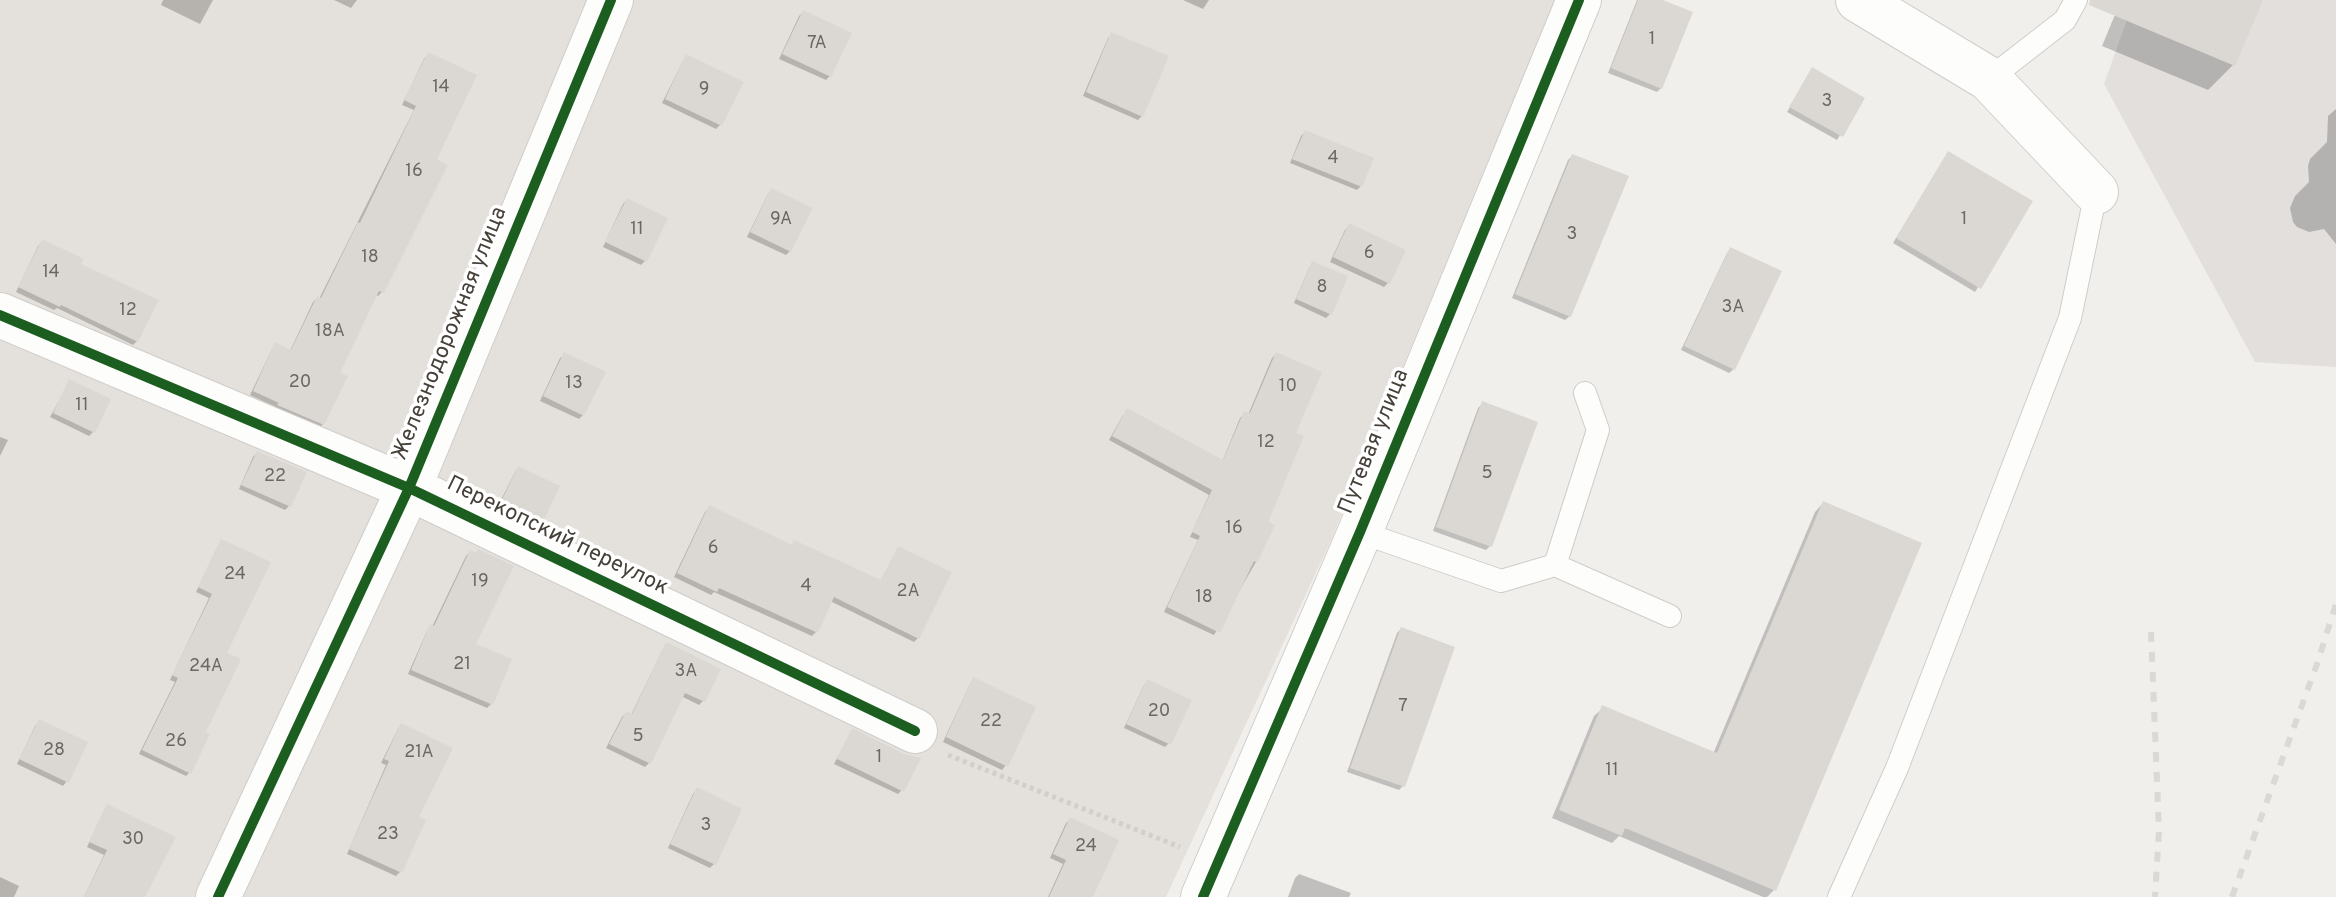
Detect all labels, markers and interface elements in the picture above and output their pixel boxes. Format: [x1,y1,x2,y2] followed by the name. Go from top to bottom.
[1649,29,1655,51] house number: 1
[807,33,827,55] house number: 7А
[432,77,450,99] house number: 14
[699,79,709,101] house number: 9
[1822,91,1832,113] house number: 3
[1327,148,1339,170] house number: 4
[405,161,423,183] house number: 16
[388,203,514,465] street label: Железнодорожная улица
[770,209,792,231] house number: 9А
[1961,209,1967,231] house number: 1
[630,219,644,241] house number: 11
[1567,224,1577,246] house number: 3
[1364,243,1374,265] house number: 6
[361,247,379,269] house number: 18
[42,262,60,284] house number: 14
[1317,277,1327,299] house number: 8
[1722,297,1744,319] house number: 3А
[119,300,137,322] house number: 12
[315,321,345,343] house number: 18А
[1334,366,1416,518] street label: Путевая улица
[289,372,311,394] house number: 20
[565,373,583,395] house number: 13
[1279,376,1297,398] house number: 10
[75,395,89,417] house number: 11
[1257,432,1275,454] house number: 12
[1481,463,1493,485] house number: 5
[264,466,286,488] house number: 22
[442,472,672,602] street label: Перекопский переулок
[1225,518,1243,540] house number: 16
[708,538,718,560] house number: 6
[224,564,246,586] house number: 24
[471,571,489,593] house number: 19
[800,576,812,598] house number: 4
[896,581,920,603] house number: 2А
[1195,587,1213,609] house number: 18
[453,654,471,676] house number: 21
[189,656,223,678] house number: 24А
[675,661,697,683] house number: 3А
[1398,696,1408,718] house number: 7
[1148,701,1170,723] house number: 20
[980,711,1002,733] house number: 22
[632,726,644,748] house number: 5
[165,731,187,753] house number: 26
[43,740,65,762] house number: 28
[404,742,434,764] house number: 21А
[876,747,882,769] house number: 1
[1605,760,1619,782] house number: 11
[701,815,711,837] house number: 3
[377,824,399,846] house number: 23
[122,829,144,851] house number: 30
[1075,836,1097,858] house number: 24

